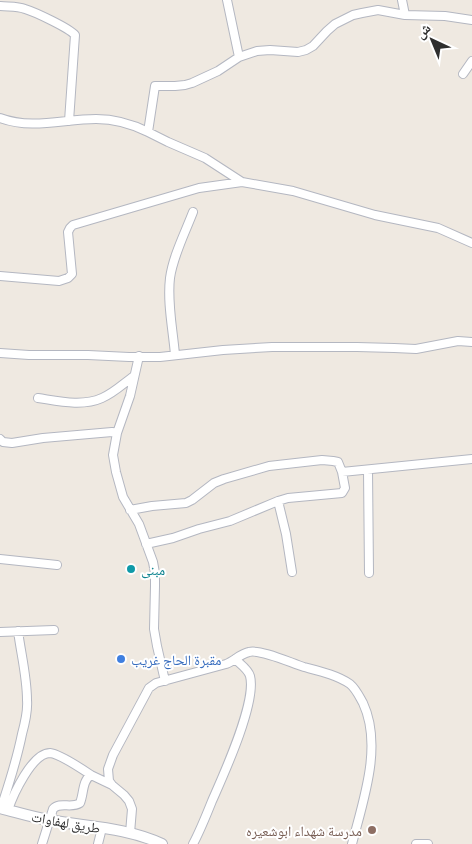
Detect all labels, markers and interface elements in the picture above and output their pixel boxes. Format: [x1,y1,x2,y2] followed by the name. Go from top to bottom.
[407,15,457,65] north arrow
[410,17,435,43] text: ش
[141,559,165,580] place label: مبنى
[125,563,137,575] marker: مبنى
[131,649,221,670] place label: مقبرة الحاج غريب
[115,653,127,665] marker: مقبرة الحاج غريب
[30,806,102,838] street label: طريق لهفاوات
[246,820,362,841] place label: مدرسة شهداء ابوشعيره
[366,824,378,836] marker: مدرسة شهداء ابوشعيره

